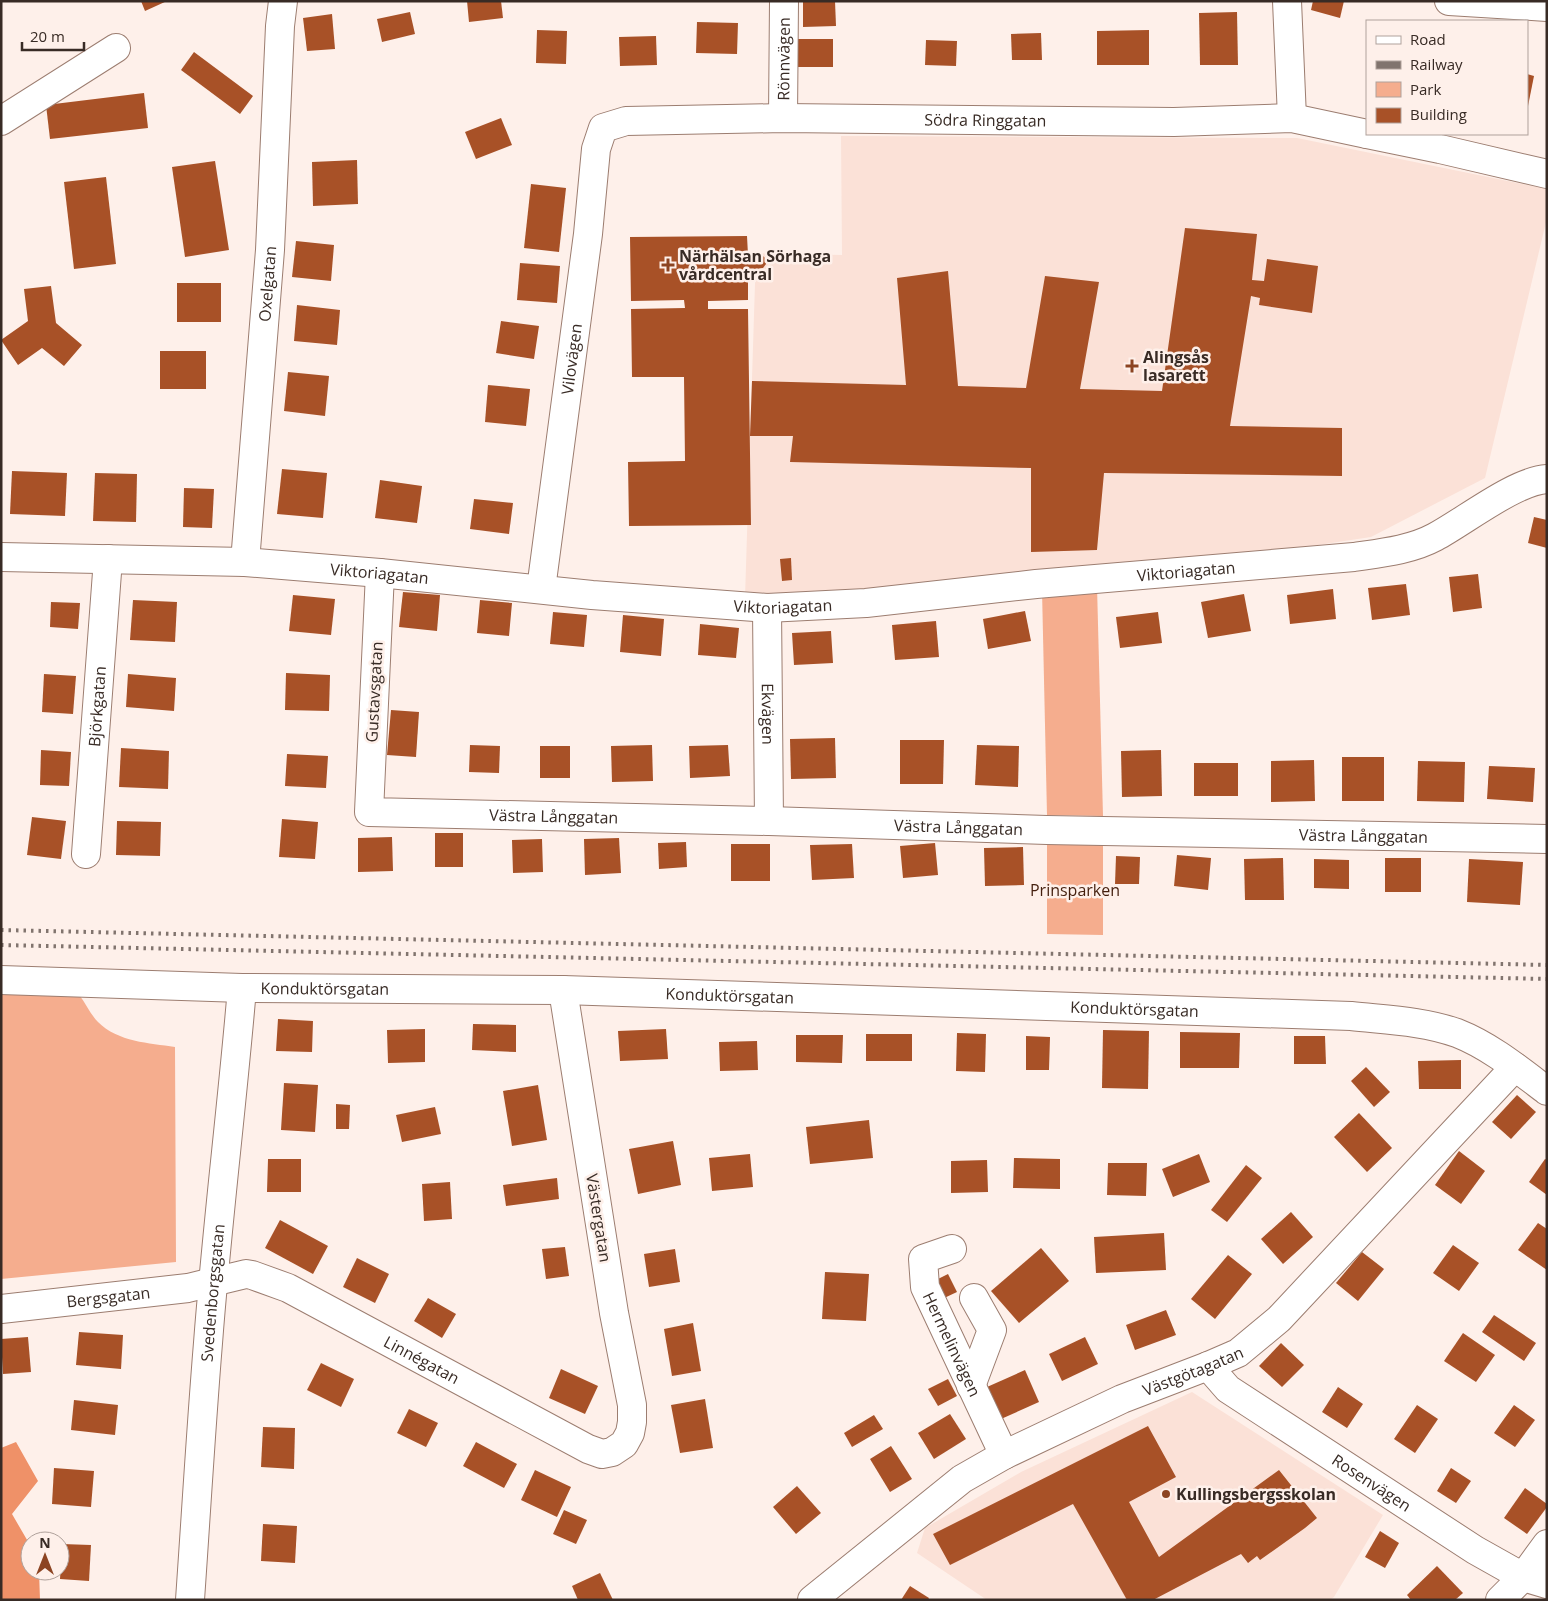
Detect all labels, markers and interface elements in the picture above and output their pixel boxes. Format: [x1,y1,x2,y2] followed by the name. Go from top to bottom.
[772,17,795,101] street label: Rönnvägen
[22,20,85,52] scale bar
[1366,20,1528,135] legend
[30,26,65,46] text: 20 m
[1410,29,1446,49] text: Road
[1410,54,1463,74] text: Railway
[1410,79,1441,99] text: Park
[1410,104,1467,124] text: Building
[924,108,1047,132] street label: Södra Ringgatan
[253,245,281,323] street label: Oxelgatan
[679,245,831,285] place label: Närhälsan Sörhaga vårdcentral
[661,258,675,272] marker: Närhälsan Sörhaga vårdcentral
[556,322,587,396] street label: Vilovägen
[1143,346,1209,386] place label: Alingsås lasarett
[1125,359,1139,373] marker: Alingsås lasarett
[1136,556,1236,586] street label: Viktoriagatan
[329,558,430,589] street label: Viktoriagatan
[733,594,833,619] street label: Viktoriagatan
[360,641,388,743] street label: Gustavsgatan
[83,665,111,748] street label: Björkgatan
[757,683,779,745] street label: Ekvägen
[489,804,618,829] street label: Västra Långgatan
[894,814,1023,840] street label: Västra Långgatan
[1299,824,1428,848] street label: Västra Långgatan
[1030,879,1120,901] park label: Prinsparken
[260,977,389,1000] street label: Konduktörsgatan
[665,982,794,1009] street label: Konduktörsgatan
[1070,996,1199,1022] street label: Konduktörsgatan
[581,1172,617,1264] street label: Västergatan
[196,1223,230,1363] street label: Svedenborgsgatan
[65,1281,151,1313] street label: Bergsgatan
[918,1288,986,1400] street label: Hermelinvägen
[380,1330,464,1389] street label: Linnégatan
[1139,1341,1247,1401] street label: Västgötagatan
[1328,1449,1416,1517] street label: Rosenvägen
[1176,1483,1336,1505] place label: Kullingsbergsskolan
[1160,1488,1172,1500] marker: Kullingsbergsskolan
[20,1531,70,1581] north arrow
[39,1533,51,1552] text: N

